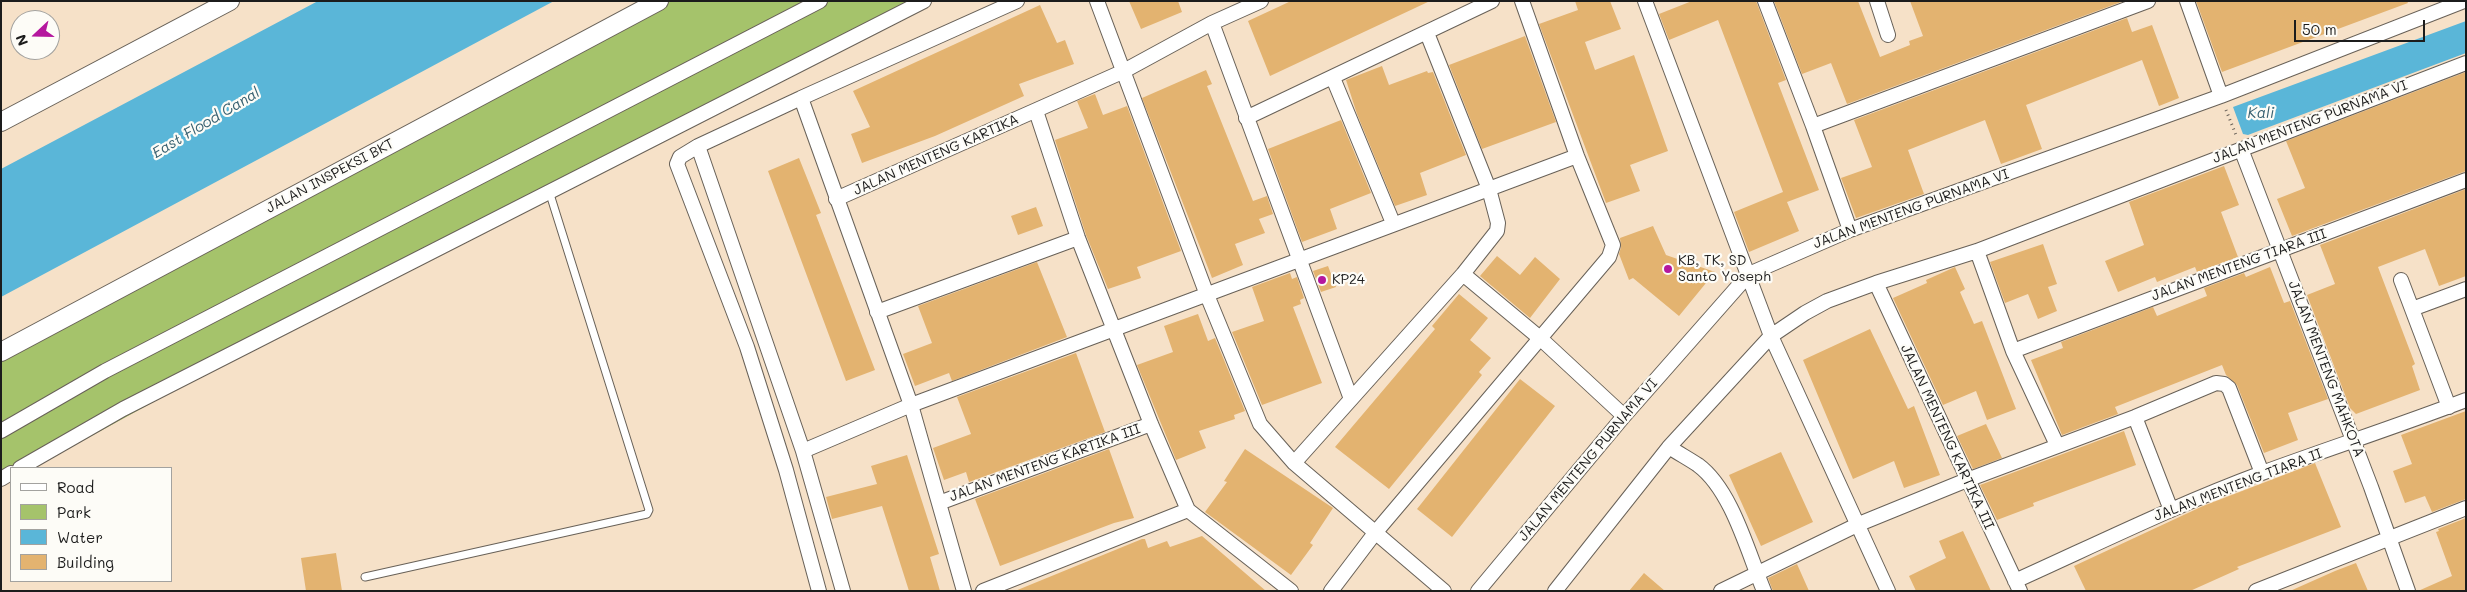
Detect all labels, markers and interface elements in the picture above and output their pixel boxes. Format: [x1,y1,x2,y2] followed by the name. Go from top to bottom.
[10,10,60,60] north arrow
[2297,10,2428,42] scale bar
[2302,19,2337,39] text: 50 m
[11,32,32,49] text: N
[2210,77,2410,167] street label: JALAN MENTENG PURNAMA VI
[149,84,263,162] water label: East Flood Canal
[2248,104,2274,122] water label: Kali
[851,111,1021,199] street label: JALAN MENTENG KARTIKA
[263,135,397,217] street label: JALAN INSPEKSI BKT
[1811,166,2011,252] street label: JALAN MENTENG PURNAMA VI
[2149,225,2329,305] street label: JALAN MENTENG TIARA III
[1678,253,1771,286] place label: KB, TK, SD Santo Yoseph
[1662,263,1674,275] marker: KB, TK, SD Santo Yoseph
[1332,272,1365,288] place label: KP24
[1316,274,1328,286] marker: KP24
[2285,278,2367,460] street label: JALAN MENTENG MAHKOTA
[1897,342,1997,532] street label: JALAN MENTENG KARTIKA III
[1515,375,1661,545] street label: JALAN MENTENG PURNAMA VI
[947,421,1143,505] street label: JALAN MENTENG KARTIKA III
[2152,445,2324,525] street label: JALAN MENTENG TIARA II
[10,467,172,582] legend
[57,477,94,497] text: Road
[57,502,91,522] text: Park
[57,527,103,547] text: Water
[57,552,114,572] text: Building

